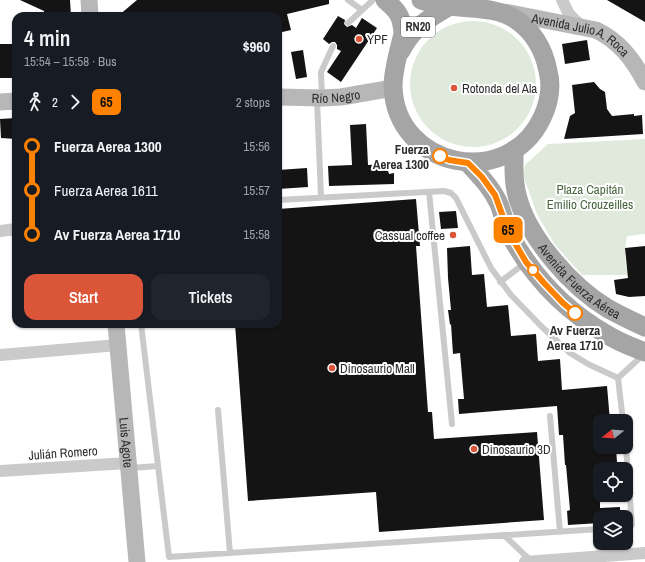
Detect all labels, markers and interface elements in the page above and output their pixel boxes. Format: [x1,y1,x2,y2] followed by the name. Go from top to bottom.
[529,9,633,60] street label: Avenida Julio A. Roca
[401,17,435,37] road number: RN20
[24,23,70,53] text: 4 min
[367,31,388,48] place label: YPF
[354,34,364,44] marker: YPF
[243,36,270,57] text: $960
[24,53,116,70] text: 15:54 – 15:58 · Bus
[462,80,537,97] place label: Rotonda del Ala
[449,83,459,93] marker: Rotonda del Ala
[311,85,362,107] street label: Río Negro
[24,91,46,113] icon: walk
[64,91,86,113] icon: forward
[100,93,113,111] text: 65
[52,94,58,111] text: 2
[236,94,270,111] text: 2 stops
[54,136,162,157] text: Fuerza Aerea 1300
[243,138,270,155] text: 15:56
[373,141,429,173] place label: Fuerza Aerea 1300
[432,148,448,164] marker: Fuerza Aerea 1300
[54,180,158,201] text: Fuerza Aerea 1611
[547,181,633,213] park label: Plaza Capitán Emilio Crouzeilles
[243,182,270,199] text: 15:57
[490,217,526,243] line badge: 65
[502,221,514,239] text: 65
[54,224,180,245] text: Av Fuerza Aerea 1710
[243,226,270,243] text: 15:58
[375,227,445,244] place label: Cassual coffee
[448,230,458,240] marker: Cassual coffee
[534,239,624,322] street label: Avenida Fuerza Aérea
[527,264,539,276] unlabelled marker
[24,274,143,320] button: Start
[151,274,270,320] button: Tickets
[567,305,583,321] marker: Av Fuerza Aerea 1710
[547,322,603,354] place label: Av Fuerza Aerea 1710
[340,360,415,377] place label: Dinosaurio Mall
[327,363,337,373] marker: Dinosaurio Mall
[593,414,633,454] north arrow
[593,414,633,550] map controls
[116,417,137,468] street label: Luis Agote
[482,441,551,458] place label: Dinosaurio 3D
[28,442,98,464] street label: Julián Romero
[469,444,479,454] marker: Dinosaurio 3D
[593,462,633,502] button: locate
[593,510,633,550] button: layers

